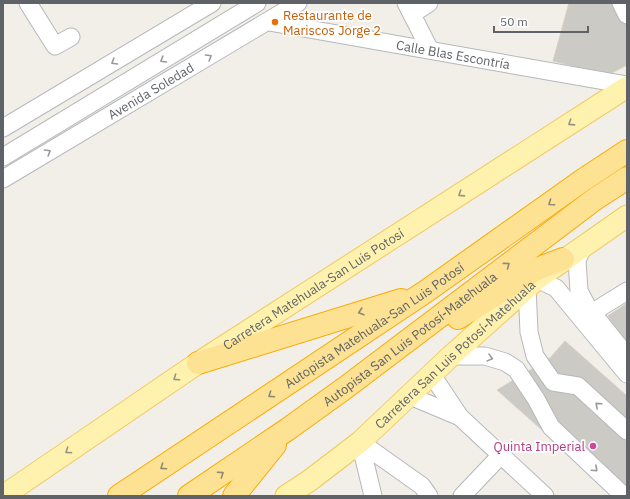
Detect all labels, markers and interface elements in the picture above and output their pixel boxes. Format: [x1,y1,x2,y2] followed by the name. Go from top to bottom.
[283,7,381,39] place label: Restaurante de Mariscos Jorge 2
[494,8,588,34] scale bar
[500,14,528,29] text: 50 m
[270,17,280,27] marker: Restaurante de Mariscos Jorge 2
[395,37,511,73] street label: Calle Blas Escontría
[160,55,167,62] one-way arrow
[204,55,212,62] one-way arrow
[111,57,118,64] one-way arrow
[105,59,197,124] street label: Avenida Soledad
[568,119,575,126] one-way arrow
[44,149,51,156] one-way arrow
[458,189,465,197] one-way arrow
[548,198,555,206] one-way arrow
[220,224,408,354] street label: Carretera Matehuala-San Luis Potosí
[281,259,468,392] street label: Autopista Matehuala-San Luis Potosí
[502,263,509,270] one-way arrow
[320,268,500,410] street label: Autopista San Luis Potosí-Matehuala
[371,276,539,433] street label: Carretera San Luis Potosí-Matehuala
[358,307,365,316] one-way arrow
[486,353,493,361] one-way arrow
[173,373,180,380] one-way arrow
[268,390,275,398] one-way arrow
[595,402,603,409] one-way arrow
[493,438,585,455] place label: Quinta Imperial
[588,441,598,451] marker: Quinta Imperial
[65,446,72,454] one-way arrow
[160,462,167,469] one-way arrow
[590,464,598,472] one-way arrow
[217,471,224,479] one-way arrow

